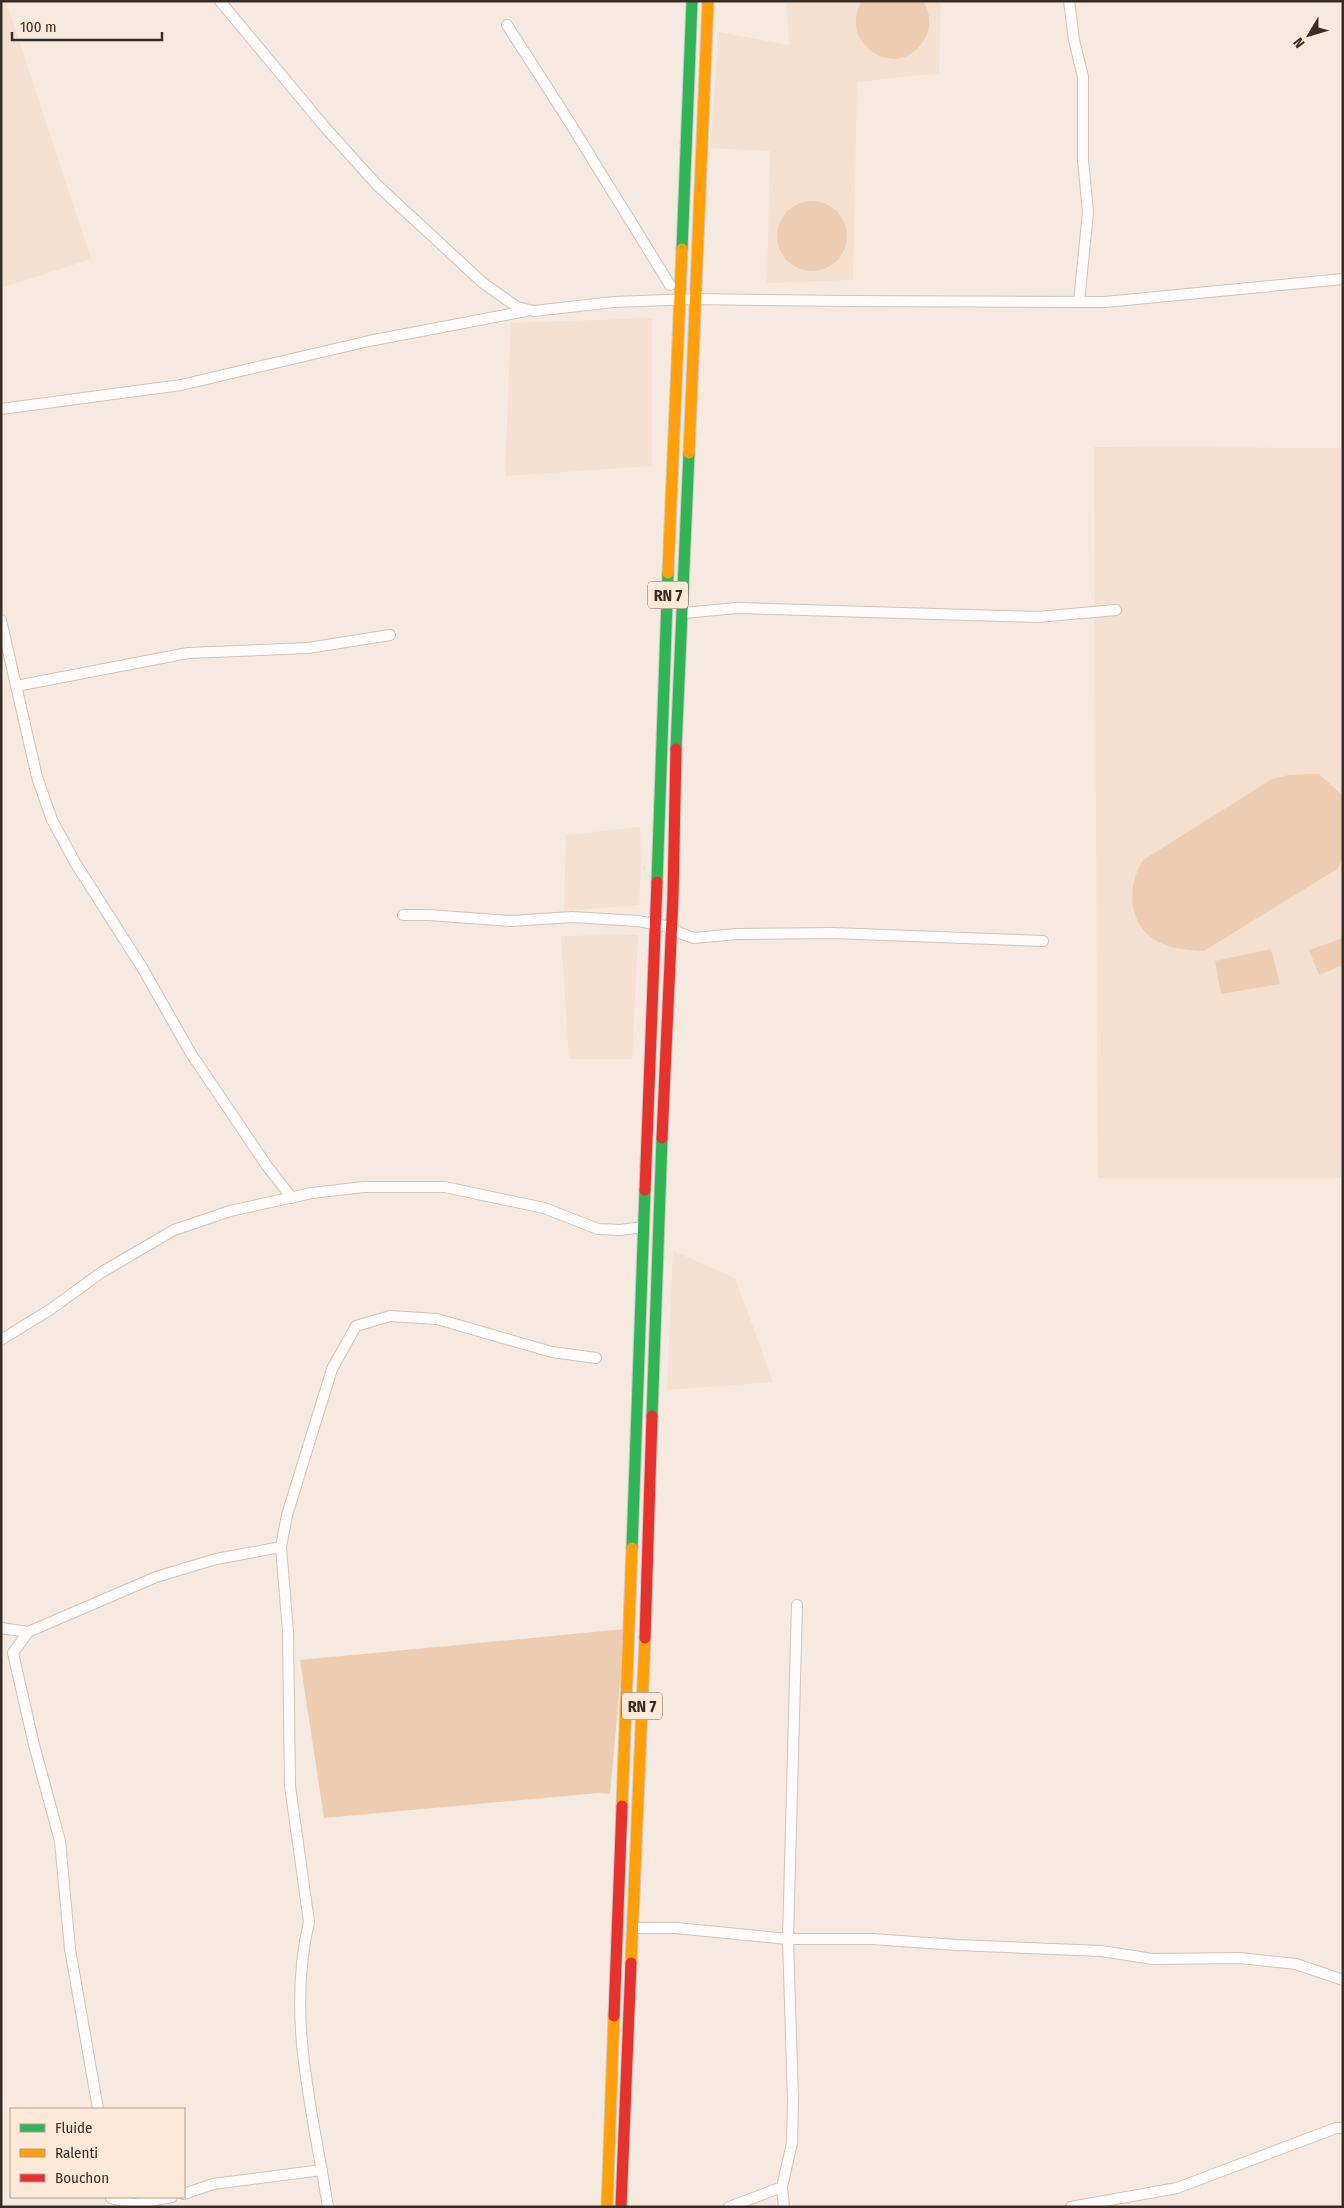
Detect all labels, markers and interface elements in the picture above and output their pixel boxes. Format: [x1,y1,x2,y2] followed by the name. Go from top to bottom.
[12,10,162,42] scale bar
[1284,10,1334,60] north arrow
[20,18,57,36] text: 100 m
[1290,34,1308,51] text: N
[648,582,688,608] road number: RN 7
[622,1692,662,1720] road number: RN 7
[10,2108,185,2198] legend
[55,2119,92,2137] text: Fluide
[55,2144,98,2162] text: Ralenti
[55,2169,109,2187] text: Bouchon

